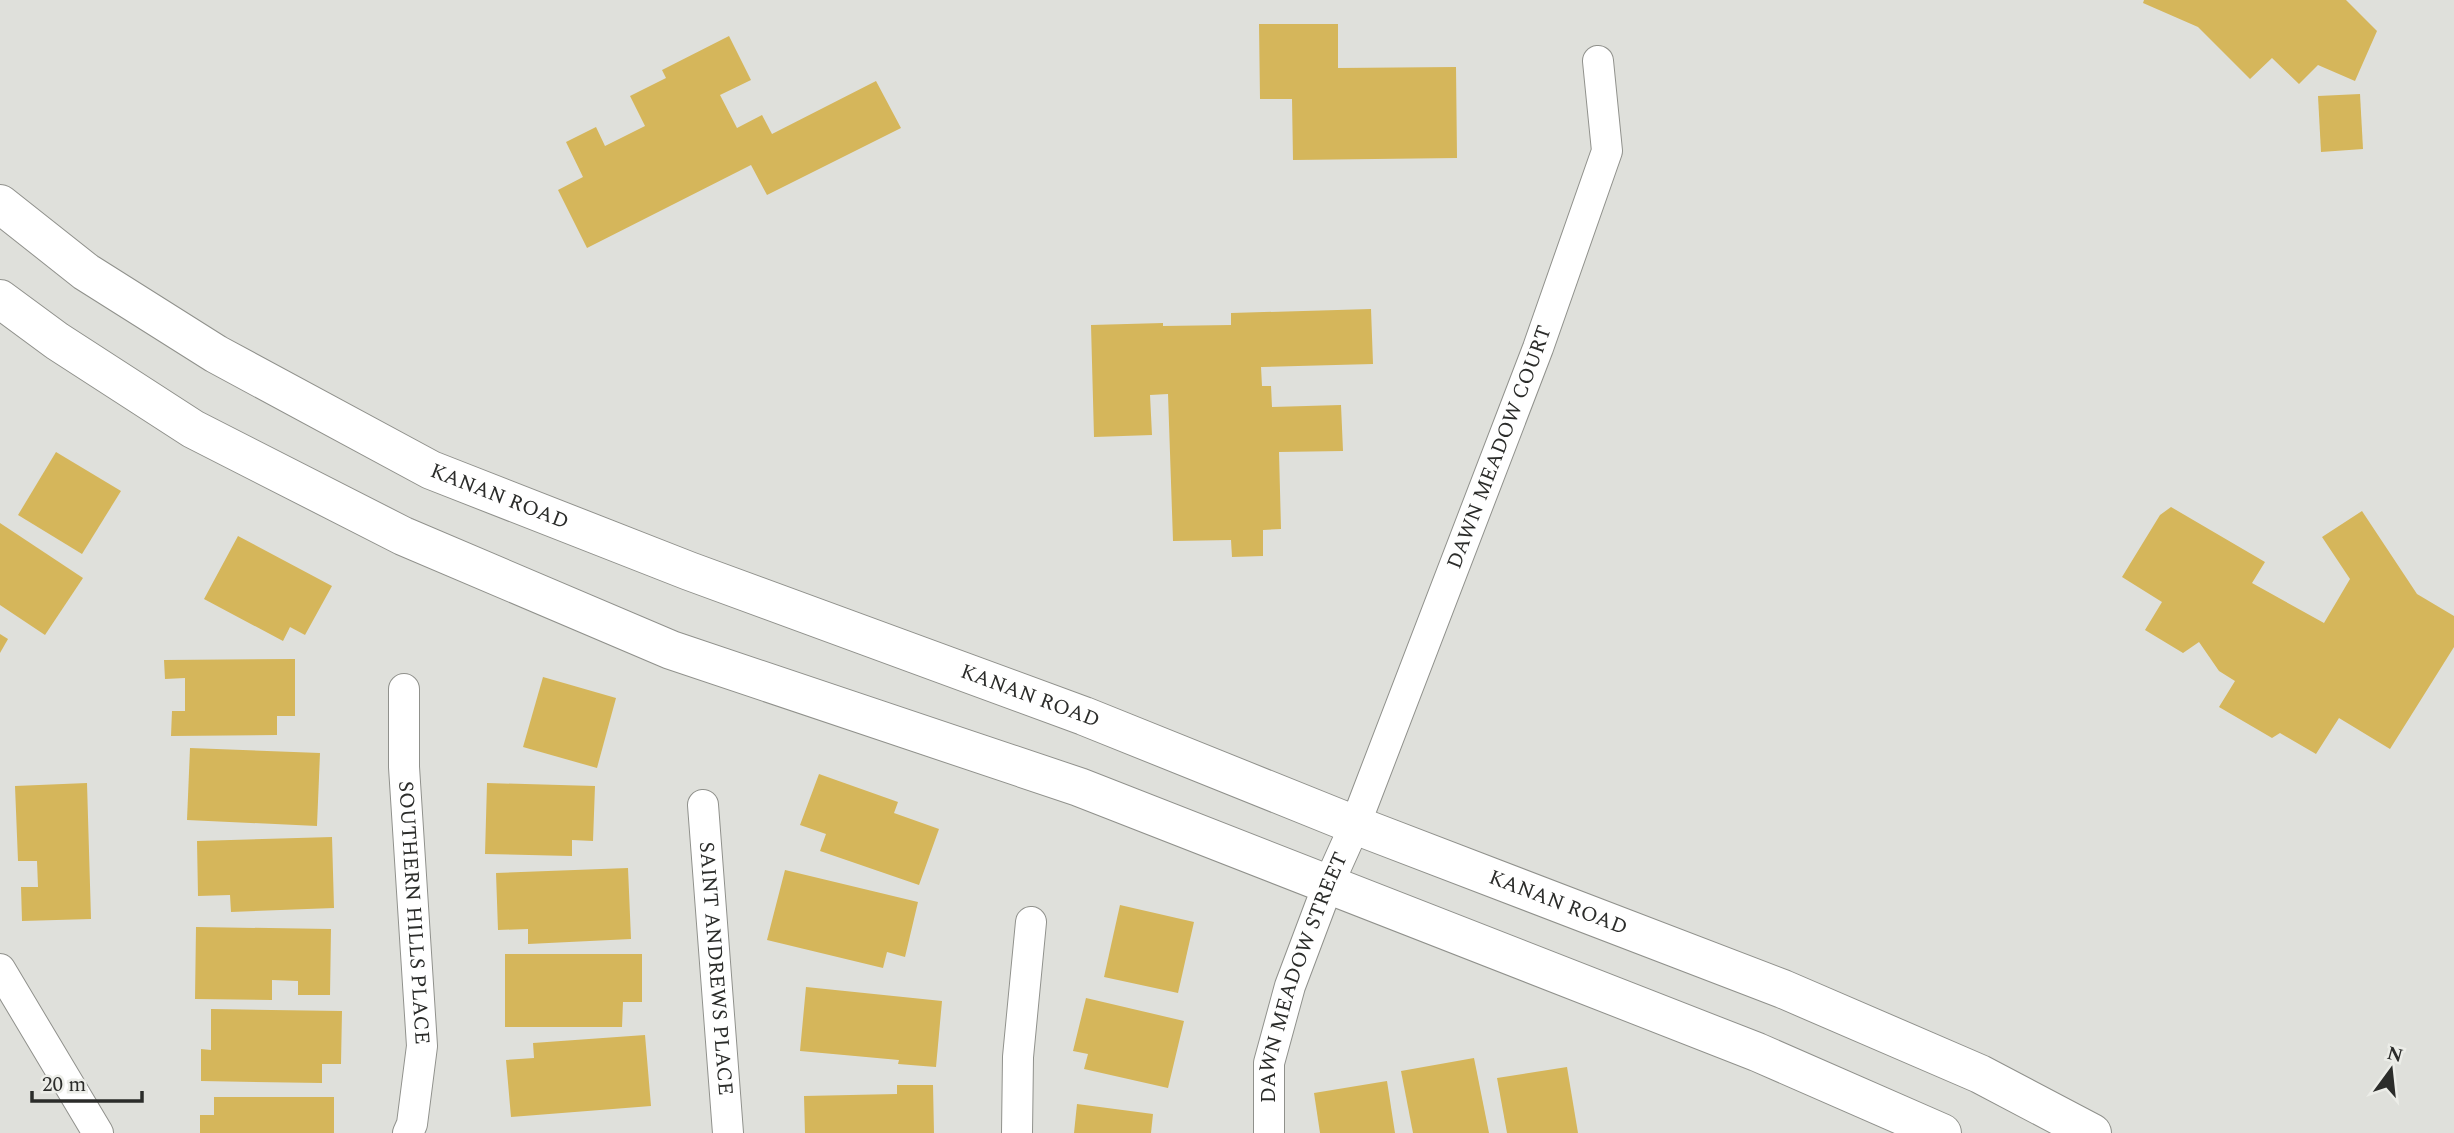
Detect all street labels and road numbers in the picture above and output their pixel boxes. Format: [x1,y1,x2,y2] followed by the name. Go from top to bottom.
[1439,321,1561,574] street label: DAWN MEADOW COURT
[425,455,573,538] street label: KANAN ROAD
[956,656,1105,737] street label: KANAN ROAD
[389,780,438,1045] street label: SOUTHERN HILLS PLACE
[690,840,741,1097] street label: SAINT ANDREWS PLACE
[1251,847,1357,1103] street label: DAWN MEADOW STREET
[1484,862,1632,944] street label: KANAN ROAD

